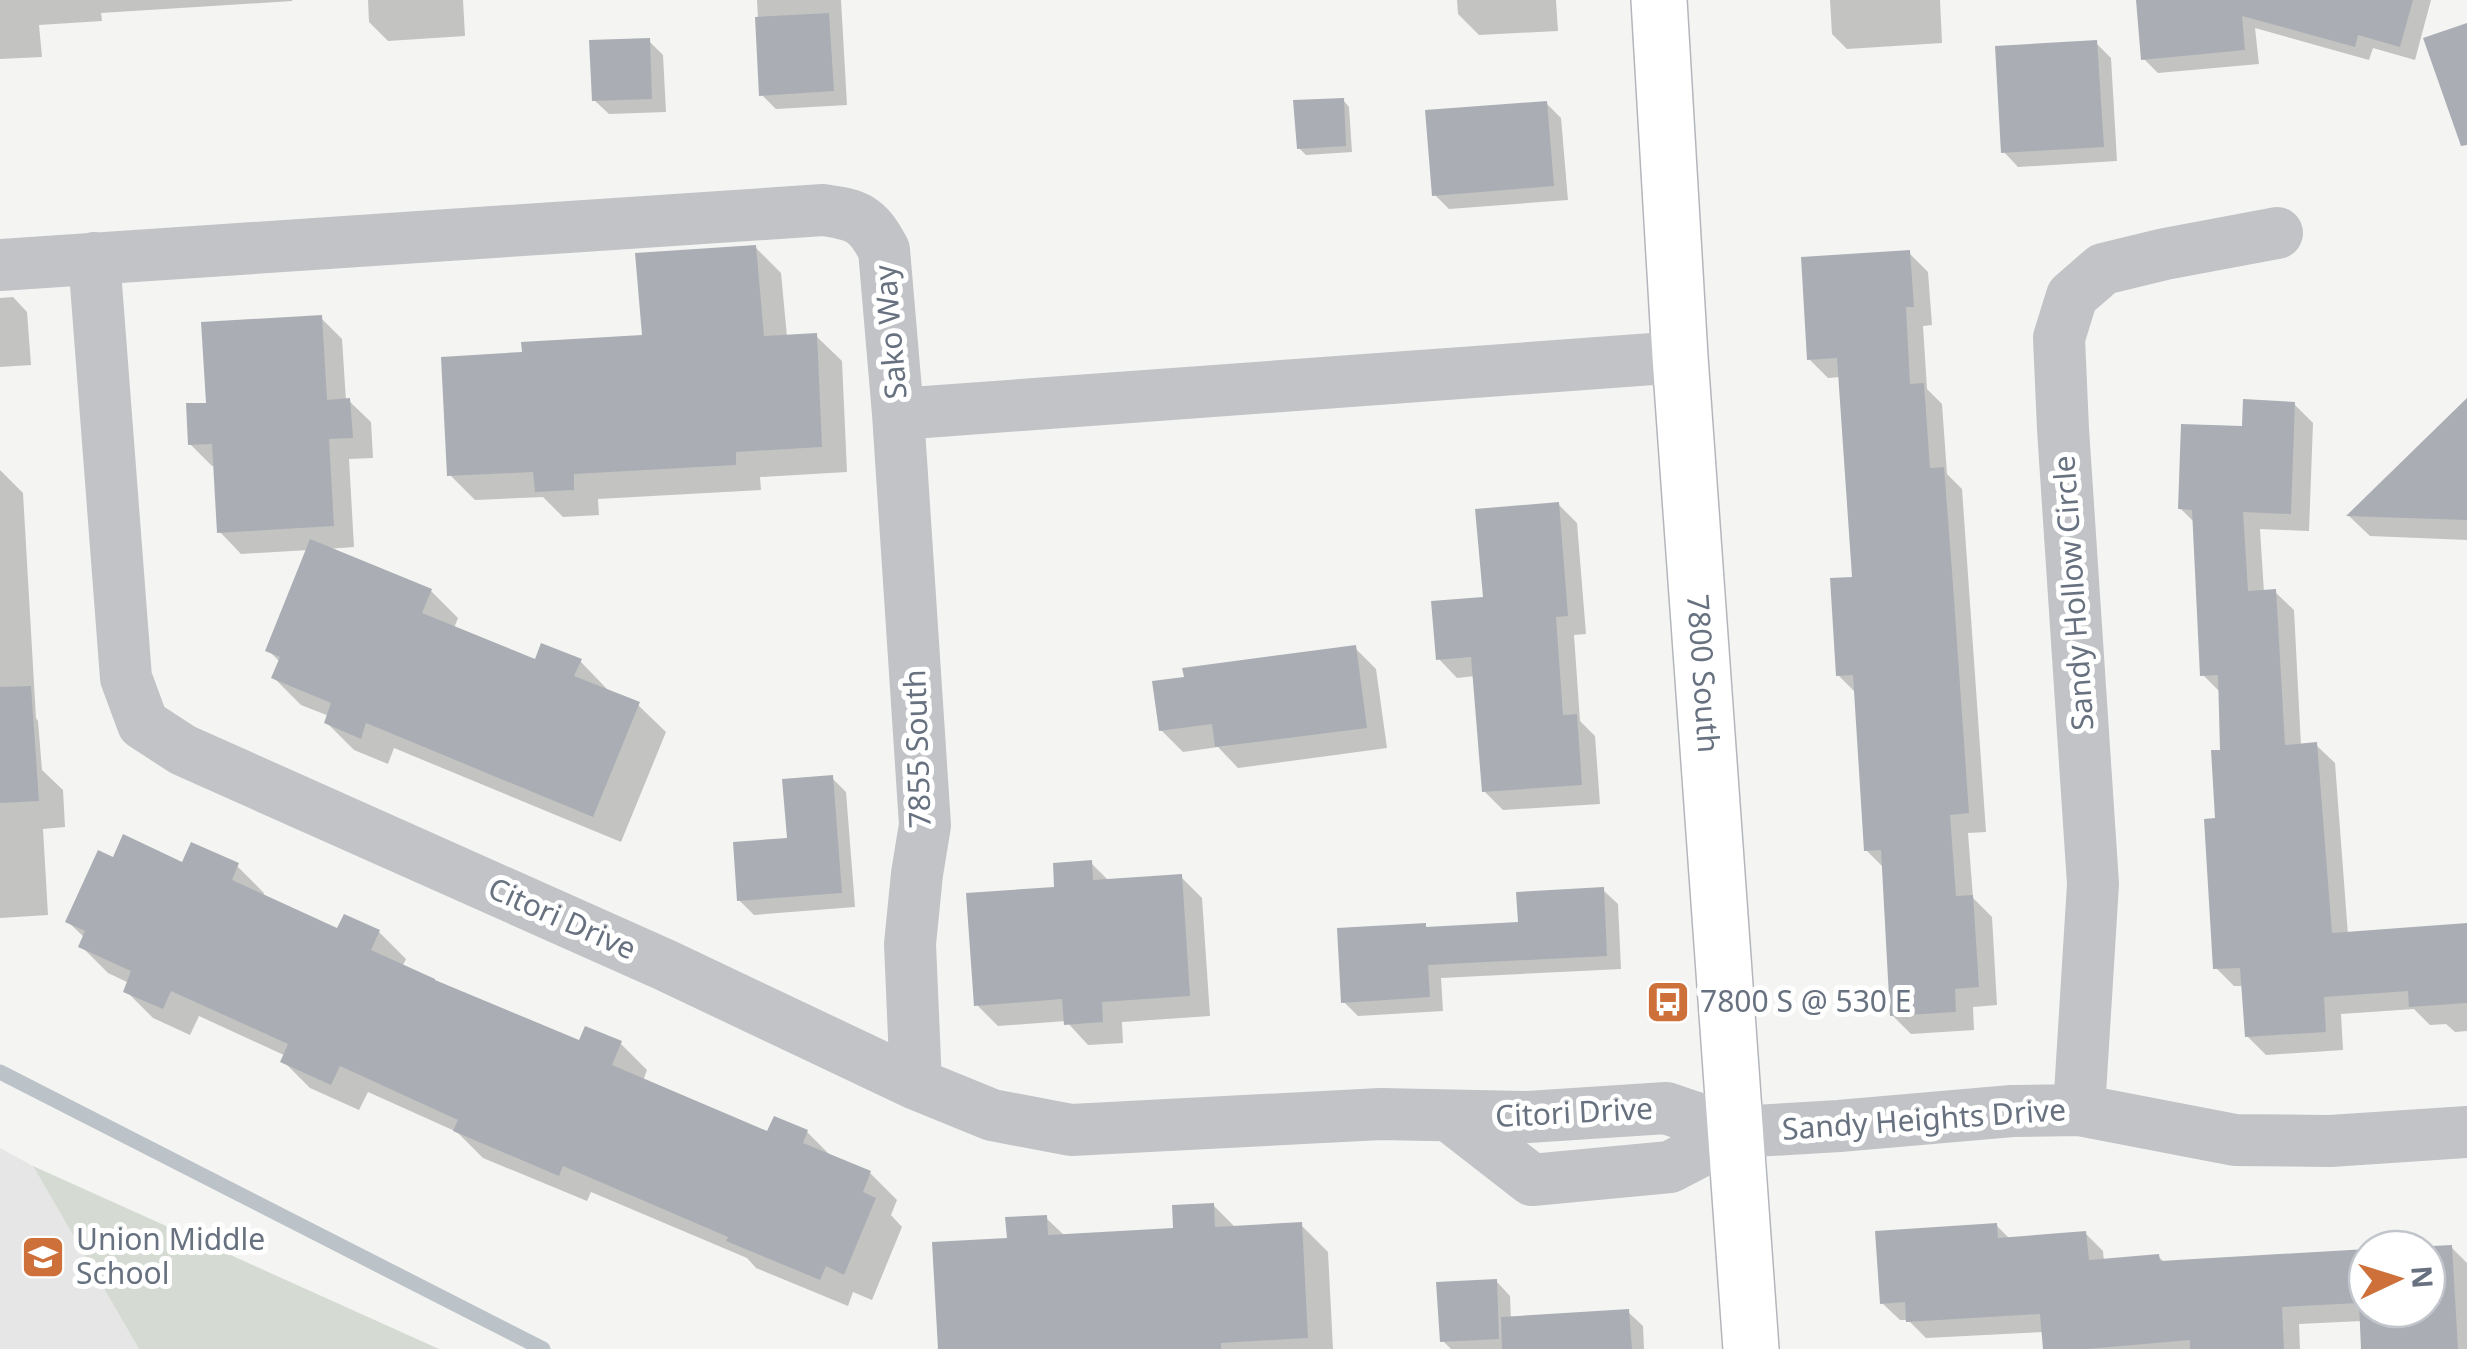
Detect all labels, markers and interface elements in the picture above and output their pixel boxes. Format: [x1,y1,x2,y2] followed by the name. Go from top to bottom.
[863,263,916,401] street label: Sako Way
[2042,454,2103,732] street label: Sandy Hollow Circle
[1678,593,1730,754] street label: 7800 South
[893,669,940,829] street label: 7855 South
[482,867,643,968] street label: Citori Drive
[1645,979,1691,1025] bus stop icon: 7800 S @ 530 E
[1700,980,1911,1021] place label: 7800 S @ 530 E
[1494,1087,1654,1136] street label: Citori Drive
[1781,1088,2067,1149] street label: Sandy Heights Drive
[76,1218,265,1293] place label: Union Middle School
[2347,1229,2447,1329] north arrow
[20,1234,66,1280] school or university icon: Union Middle School
[2403,1265,2443,1290] text: N

